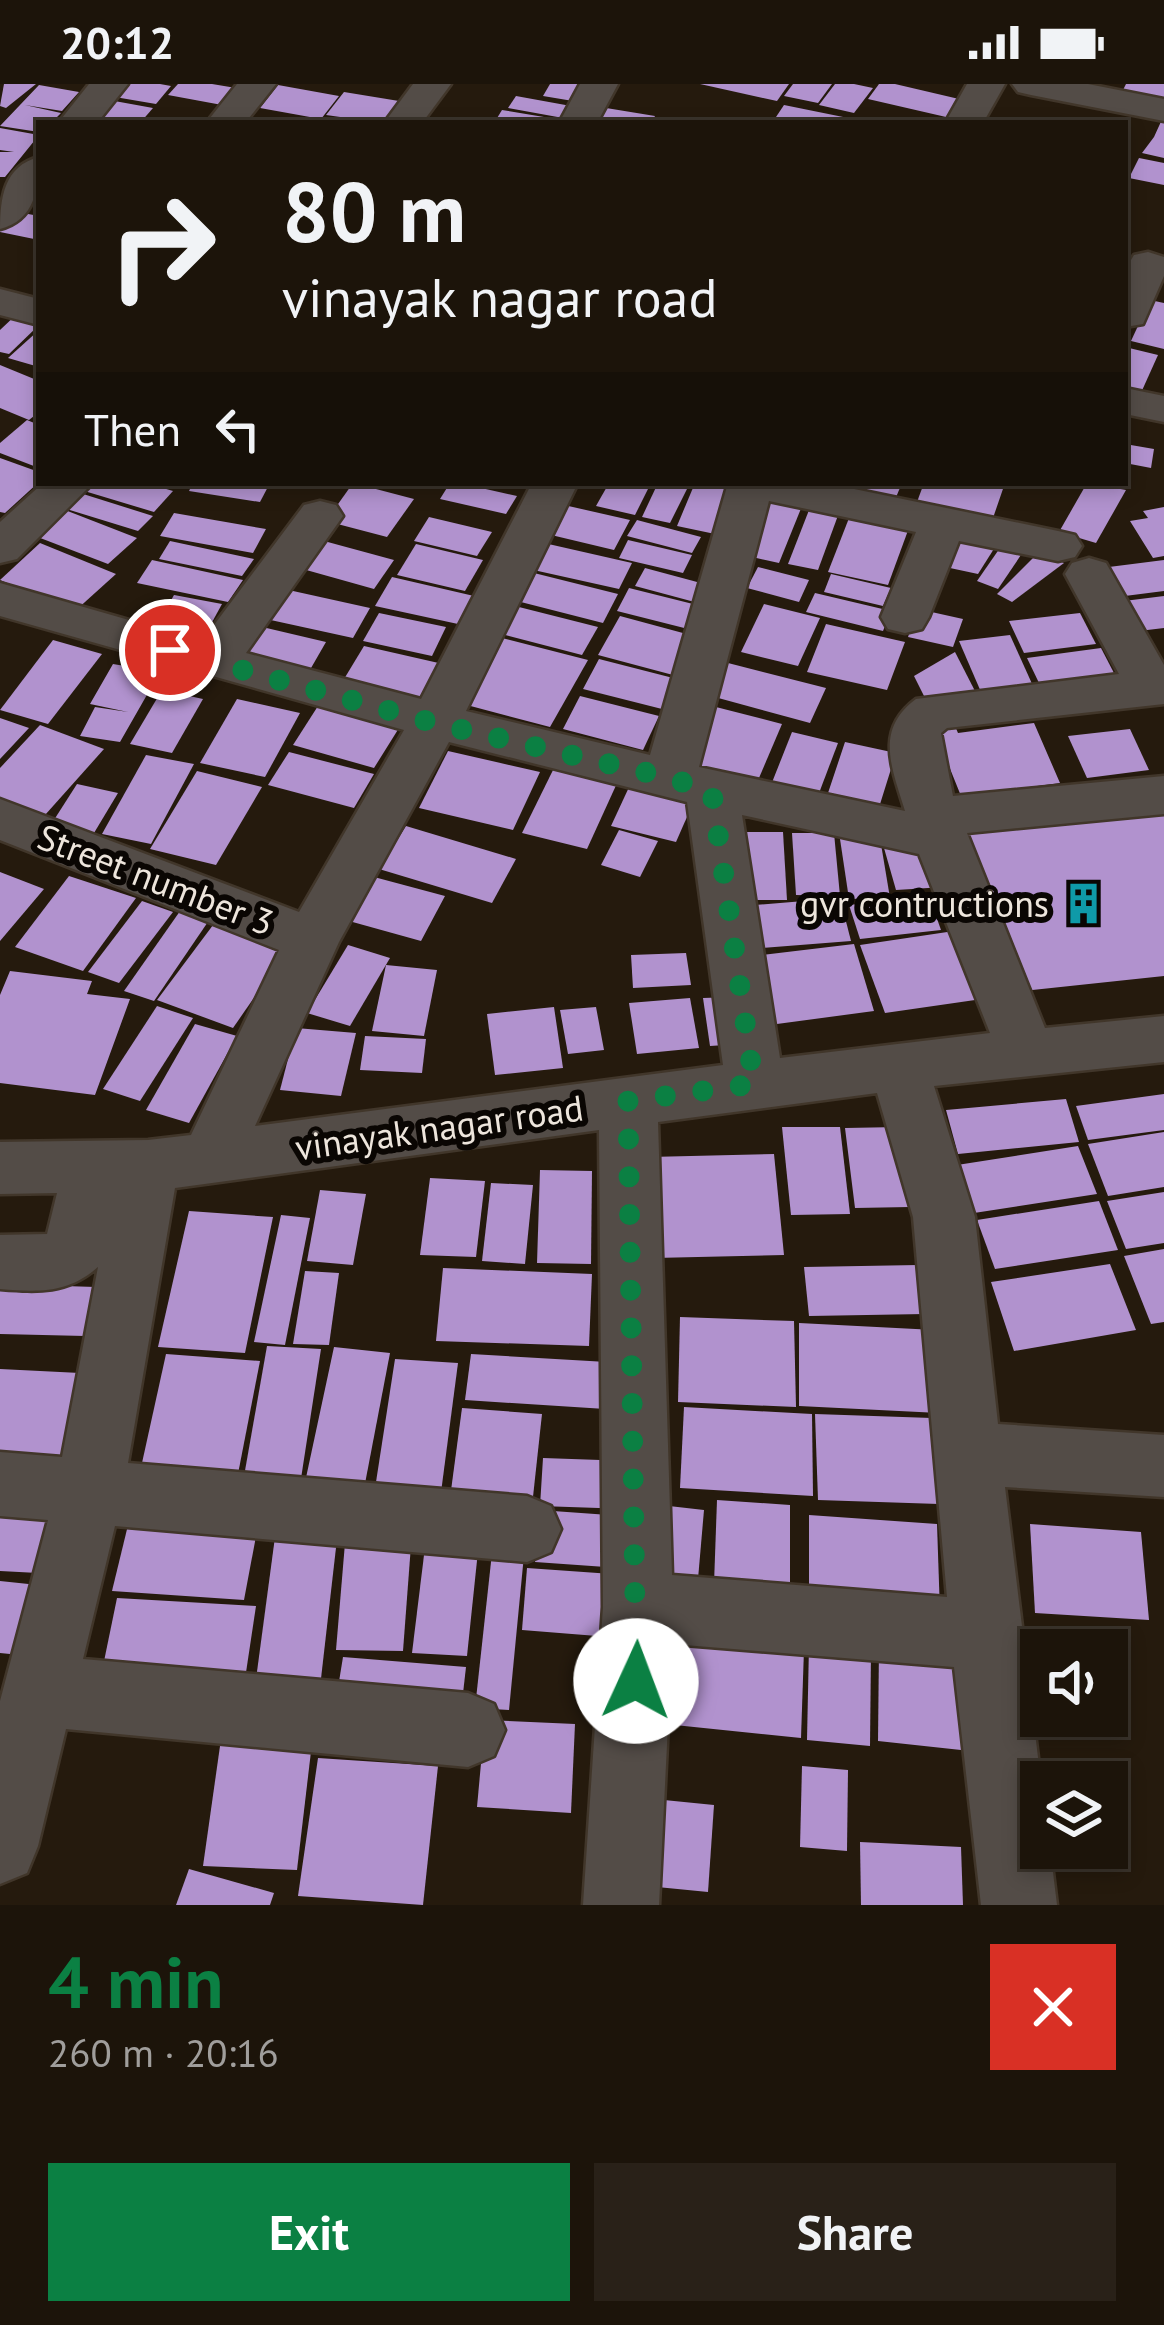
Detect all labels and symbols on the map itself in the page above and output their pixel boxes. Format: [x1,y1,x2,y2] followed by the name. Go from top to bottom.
[119,599,221,701] pin
[31,812,281,946] street label: Street number 3
[800,880,1049,927] place label: gvr contructions
[1060,880,1106,926] building icon: gvr contructions
[292,1084,586,1170] street label: vinayak nagar road
[573,1618,699,1744] position arrow

